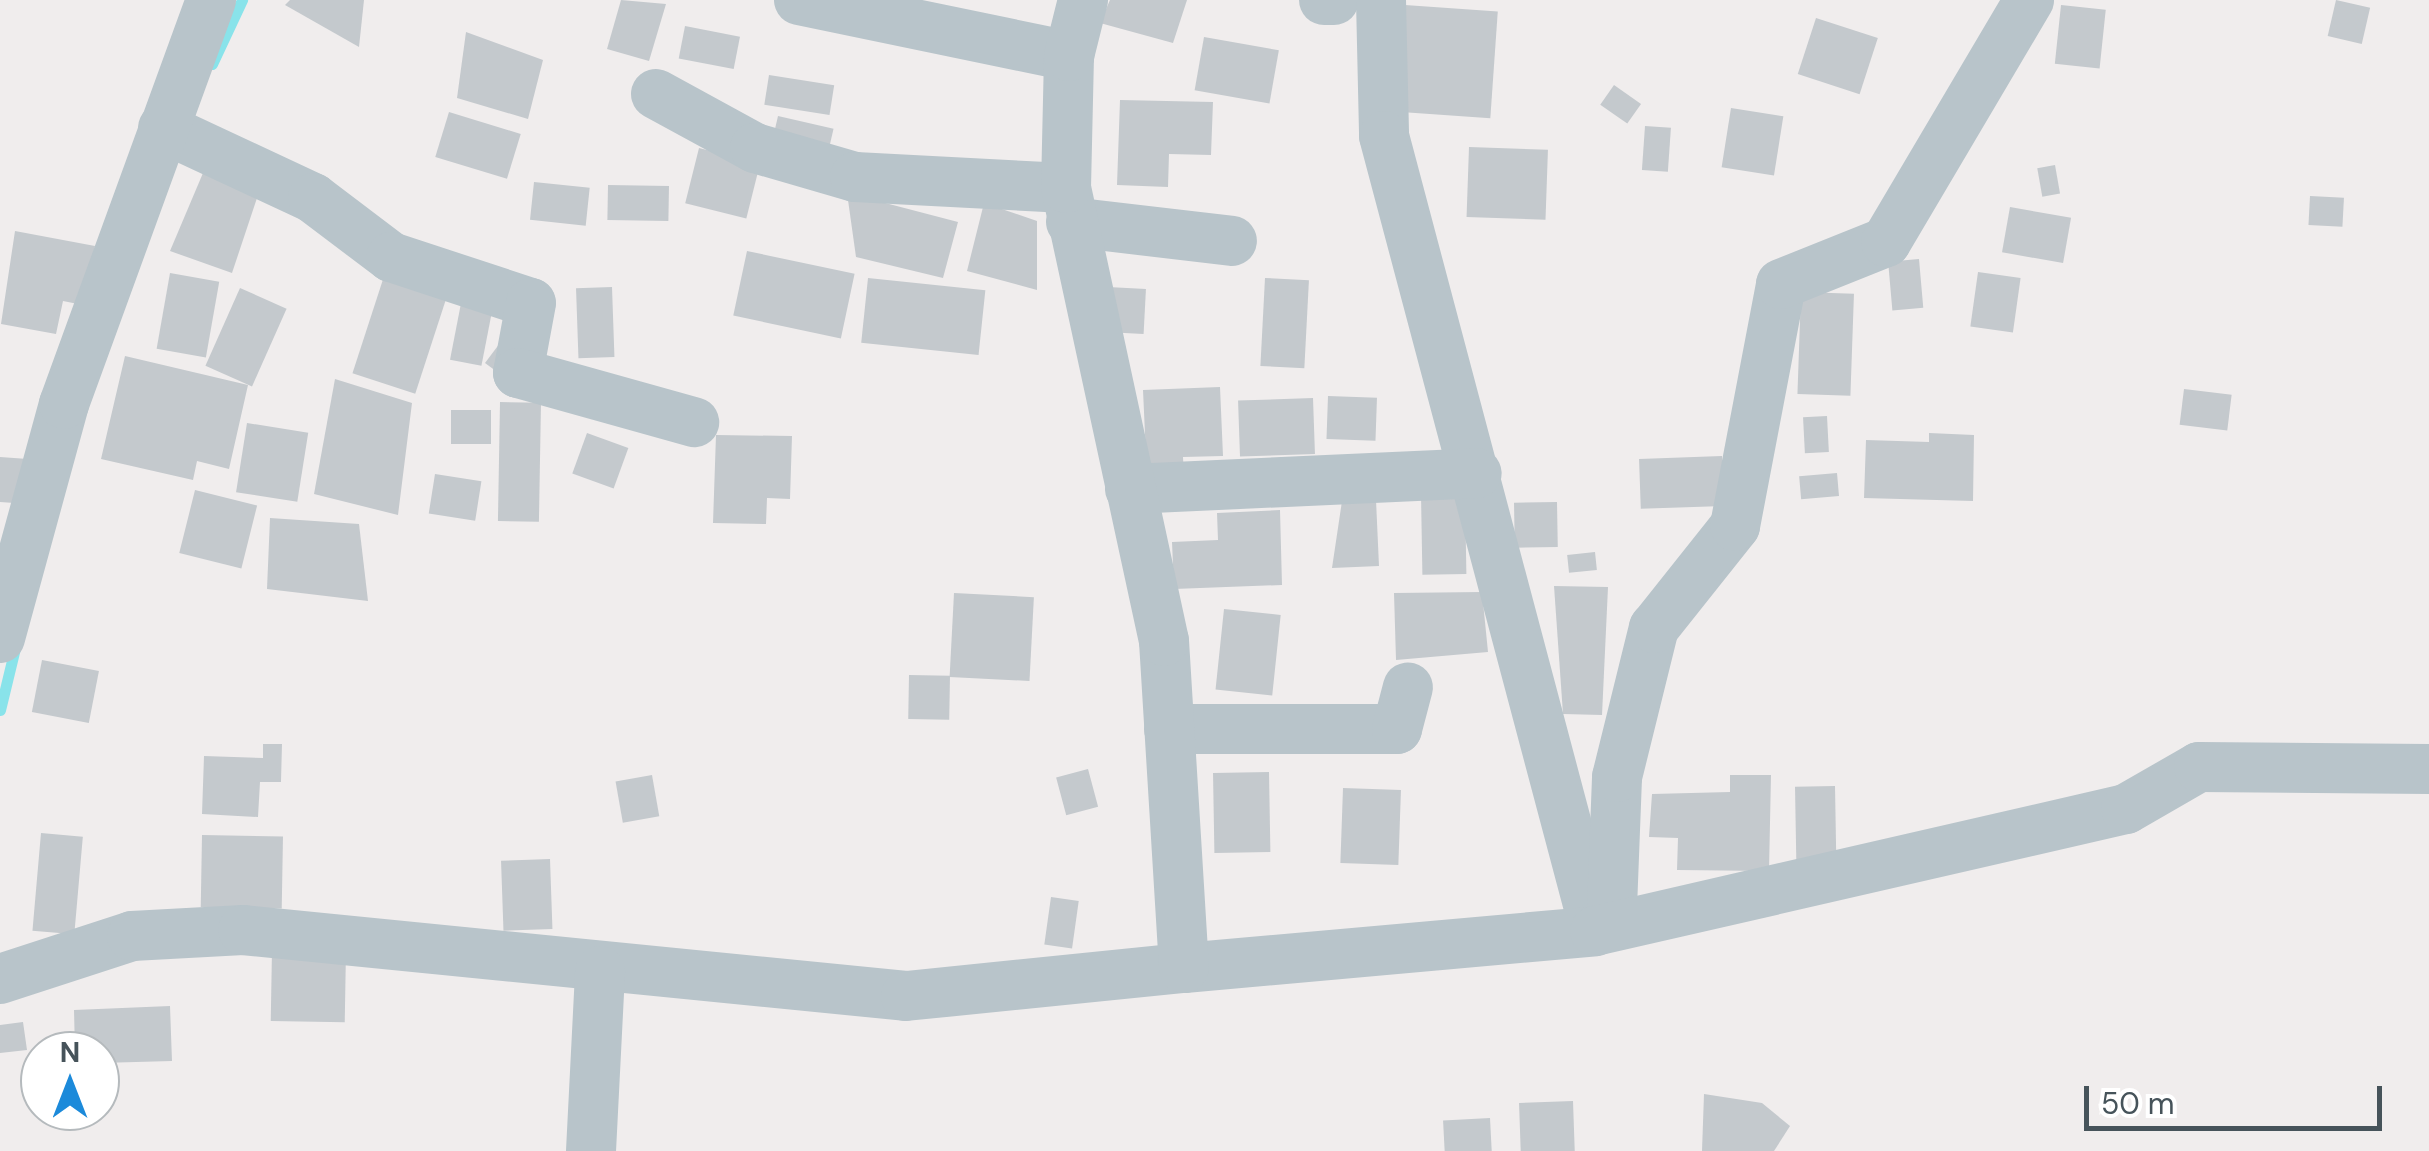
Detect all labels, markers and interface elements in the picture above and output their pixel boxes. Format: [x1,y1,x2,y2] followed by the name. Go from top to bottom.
[20,1031,120,1131] north arrow
[60,1034,80,1071] text: N
[2089,1066,2386,1128] scale bar
[2101,1084,2175,1123] text: 50 m

